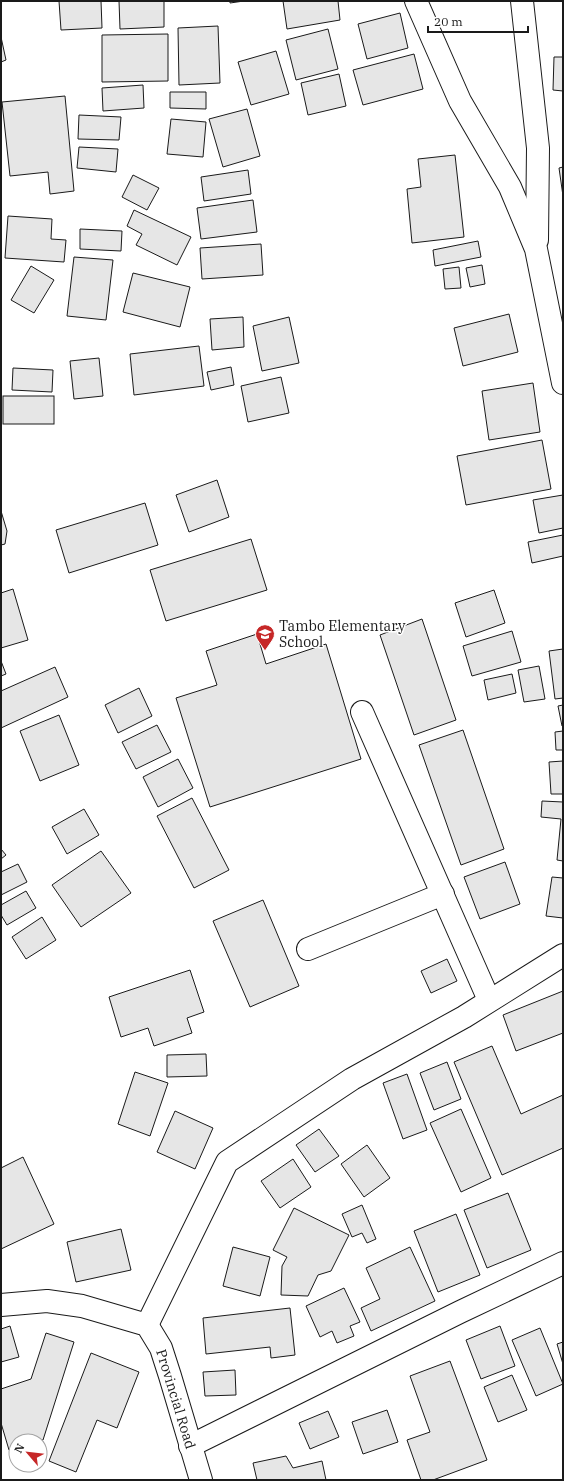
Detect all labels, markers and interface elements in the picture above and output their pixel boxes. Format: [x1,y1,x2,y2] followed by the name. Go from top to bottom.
[428,8,528,34] scale bar
[434,14,463,29] text: 20 m
[279,617,406,651] place label: Tambo Elementary School
[254,623,276,651] school or university icon: Tambo Elementary School
[152,1347,200,1452] street label: Provincial Road
[8,1433,48,1473] north arrow
[11,1441,28,1455] text: N

